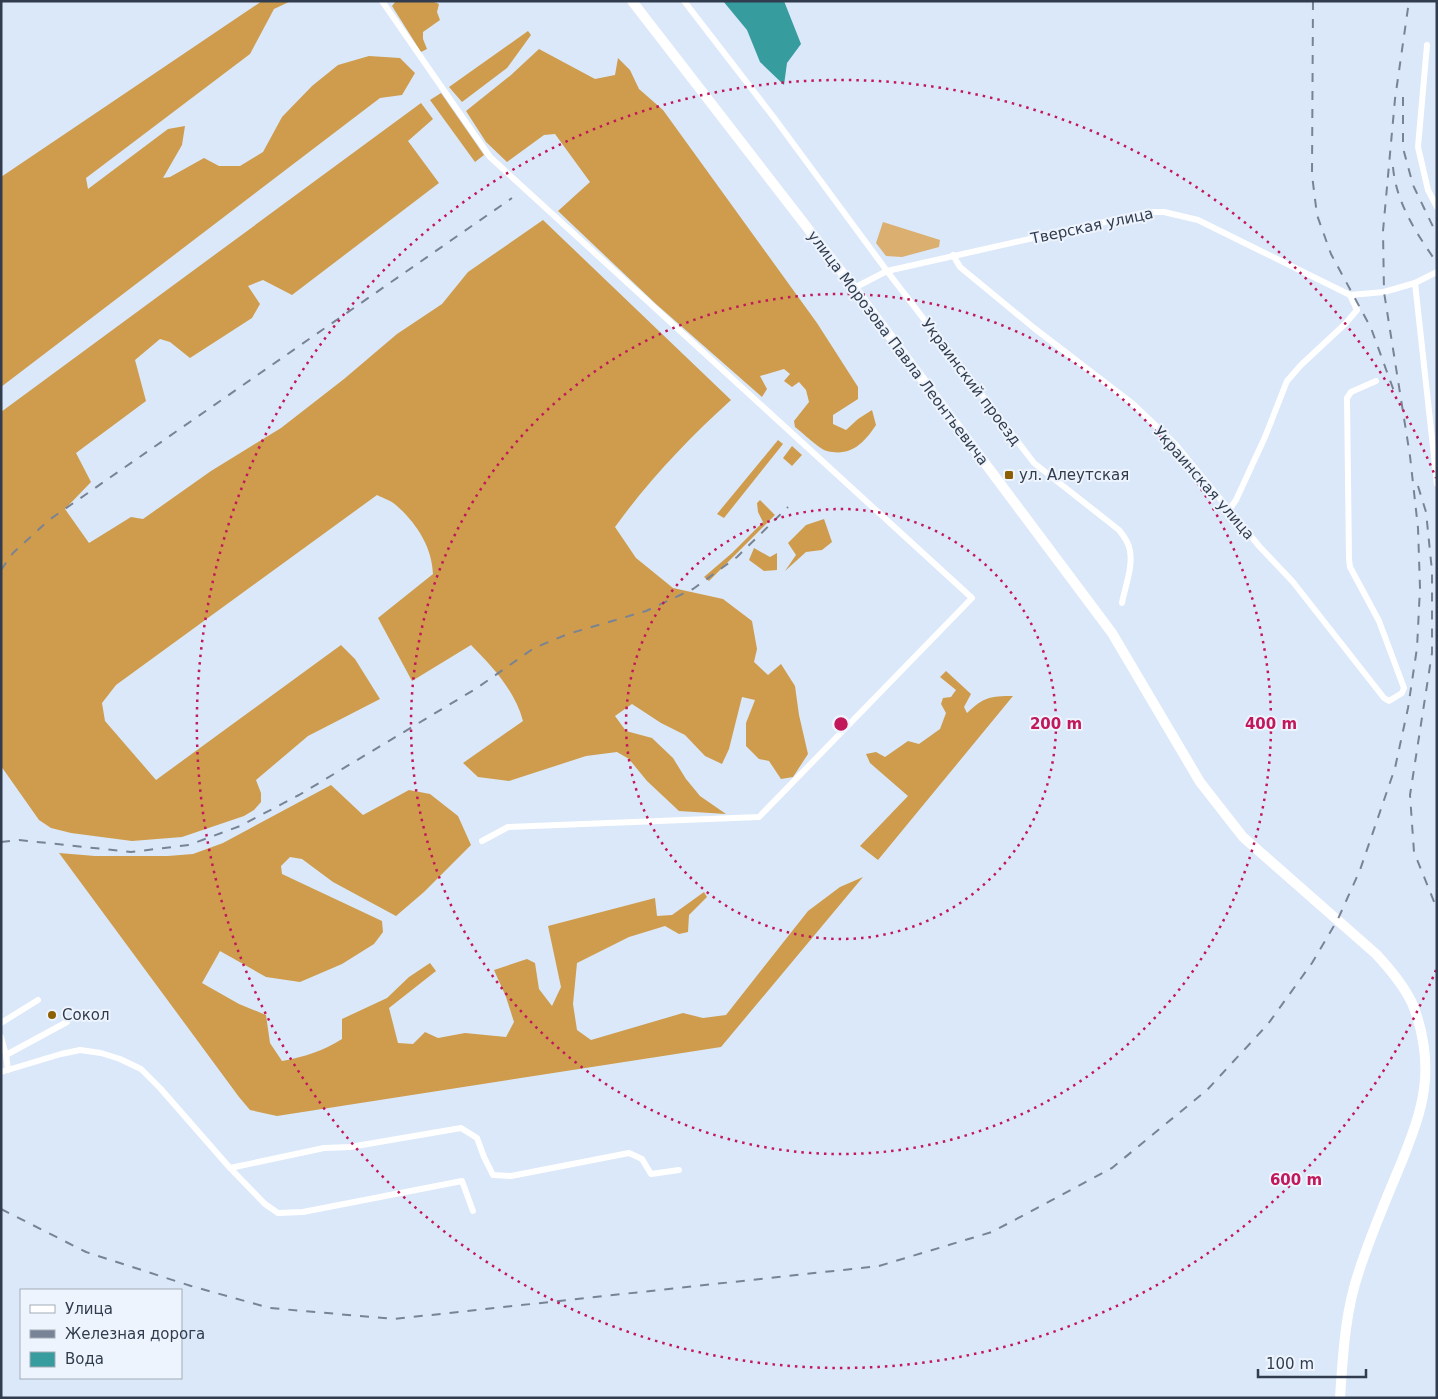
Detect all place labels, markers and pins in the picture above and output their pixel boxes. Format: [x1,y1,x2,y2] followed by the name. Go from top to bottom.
[1019,466,1129,484] place label: ул. Алеутская
[1003,469,1015,481] marker: ул. Алеутская
[832,715,850,733] centre of rings
[62,1006,109,1024] place label: Сокол
[46,1009,58,1021] marker: Сокол

